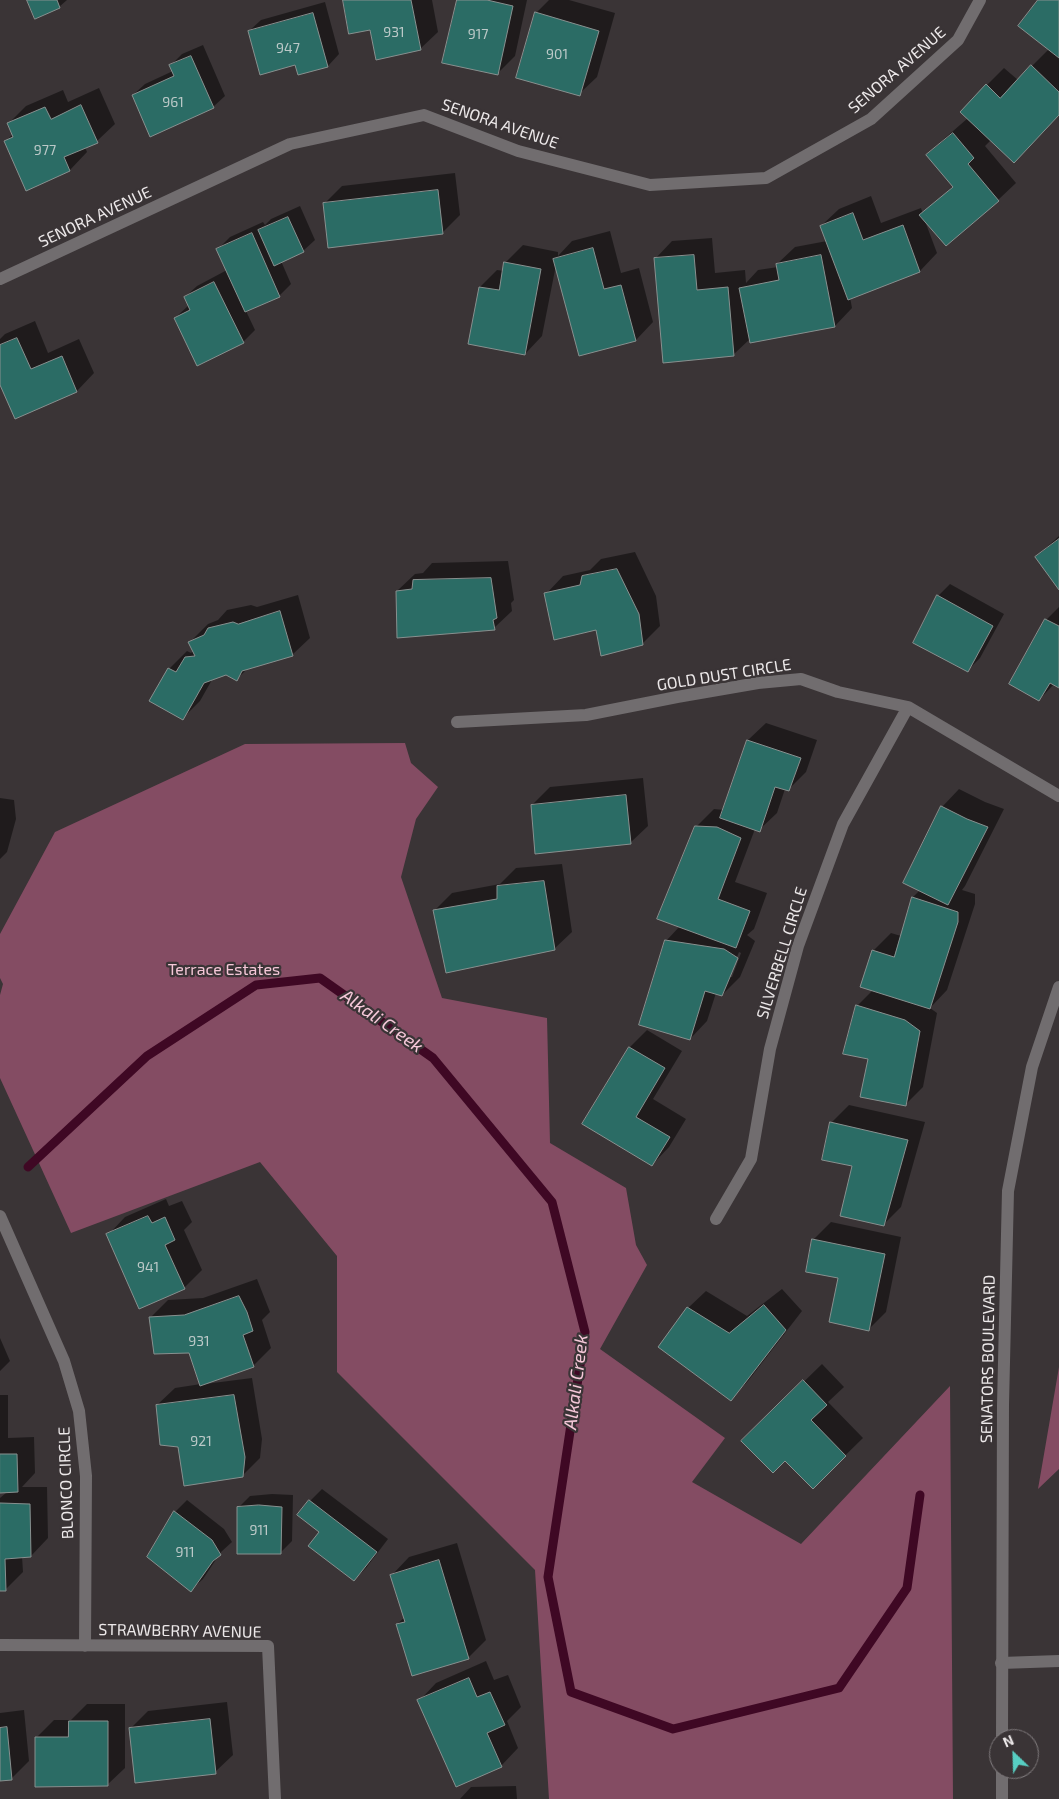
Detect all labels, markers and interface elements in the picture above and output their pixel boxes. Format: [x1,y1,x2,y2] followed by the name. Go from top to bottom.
[845,23,949,117] street label: SENORA AVENUE
[383,24,405,40] house number: 931
[468,26,488,42] house number: 917
[276,40,300,56] house number: 947
[546,46,568,62] house number: 901
[162,94,184,110] house number: 961
[439,95,561,153] street label: SENORA AVENUE
[34,142,56,158] house number: 977
[36,182,154,252] street label: SENORA AVENUE
[655,655,793,695] street label: GOLD DUST CIRCLE
[753,885,811,1021] street label: SILVERBELL CIRCLE
[168,960,280,980] park label: Terrace Estates
[337,985,427,1057] water label: Alkali Creek
[137,1259,159,1275] house number: 941
[977,1275,999,1443] street label: SENATORS BOULEVARD
[188,1333,210,1349] house number: 931
[559,1333,593,1431] water label: Alkali Creek
[54,1426,78,1540] street label: BLONCO CIRCLE
[190,1433,212,1449] house number: 921
[249,1522,269,1538] house number: 911
[175,1544,195,1560] house number: 911
[98,1620,262,1642] street label: STRAWBERRY AVENUE
[989,1729,1039,1779] north arrow
[1000,1731,1016,1751] text: N

